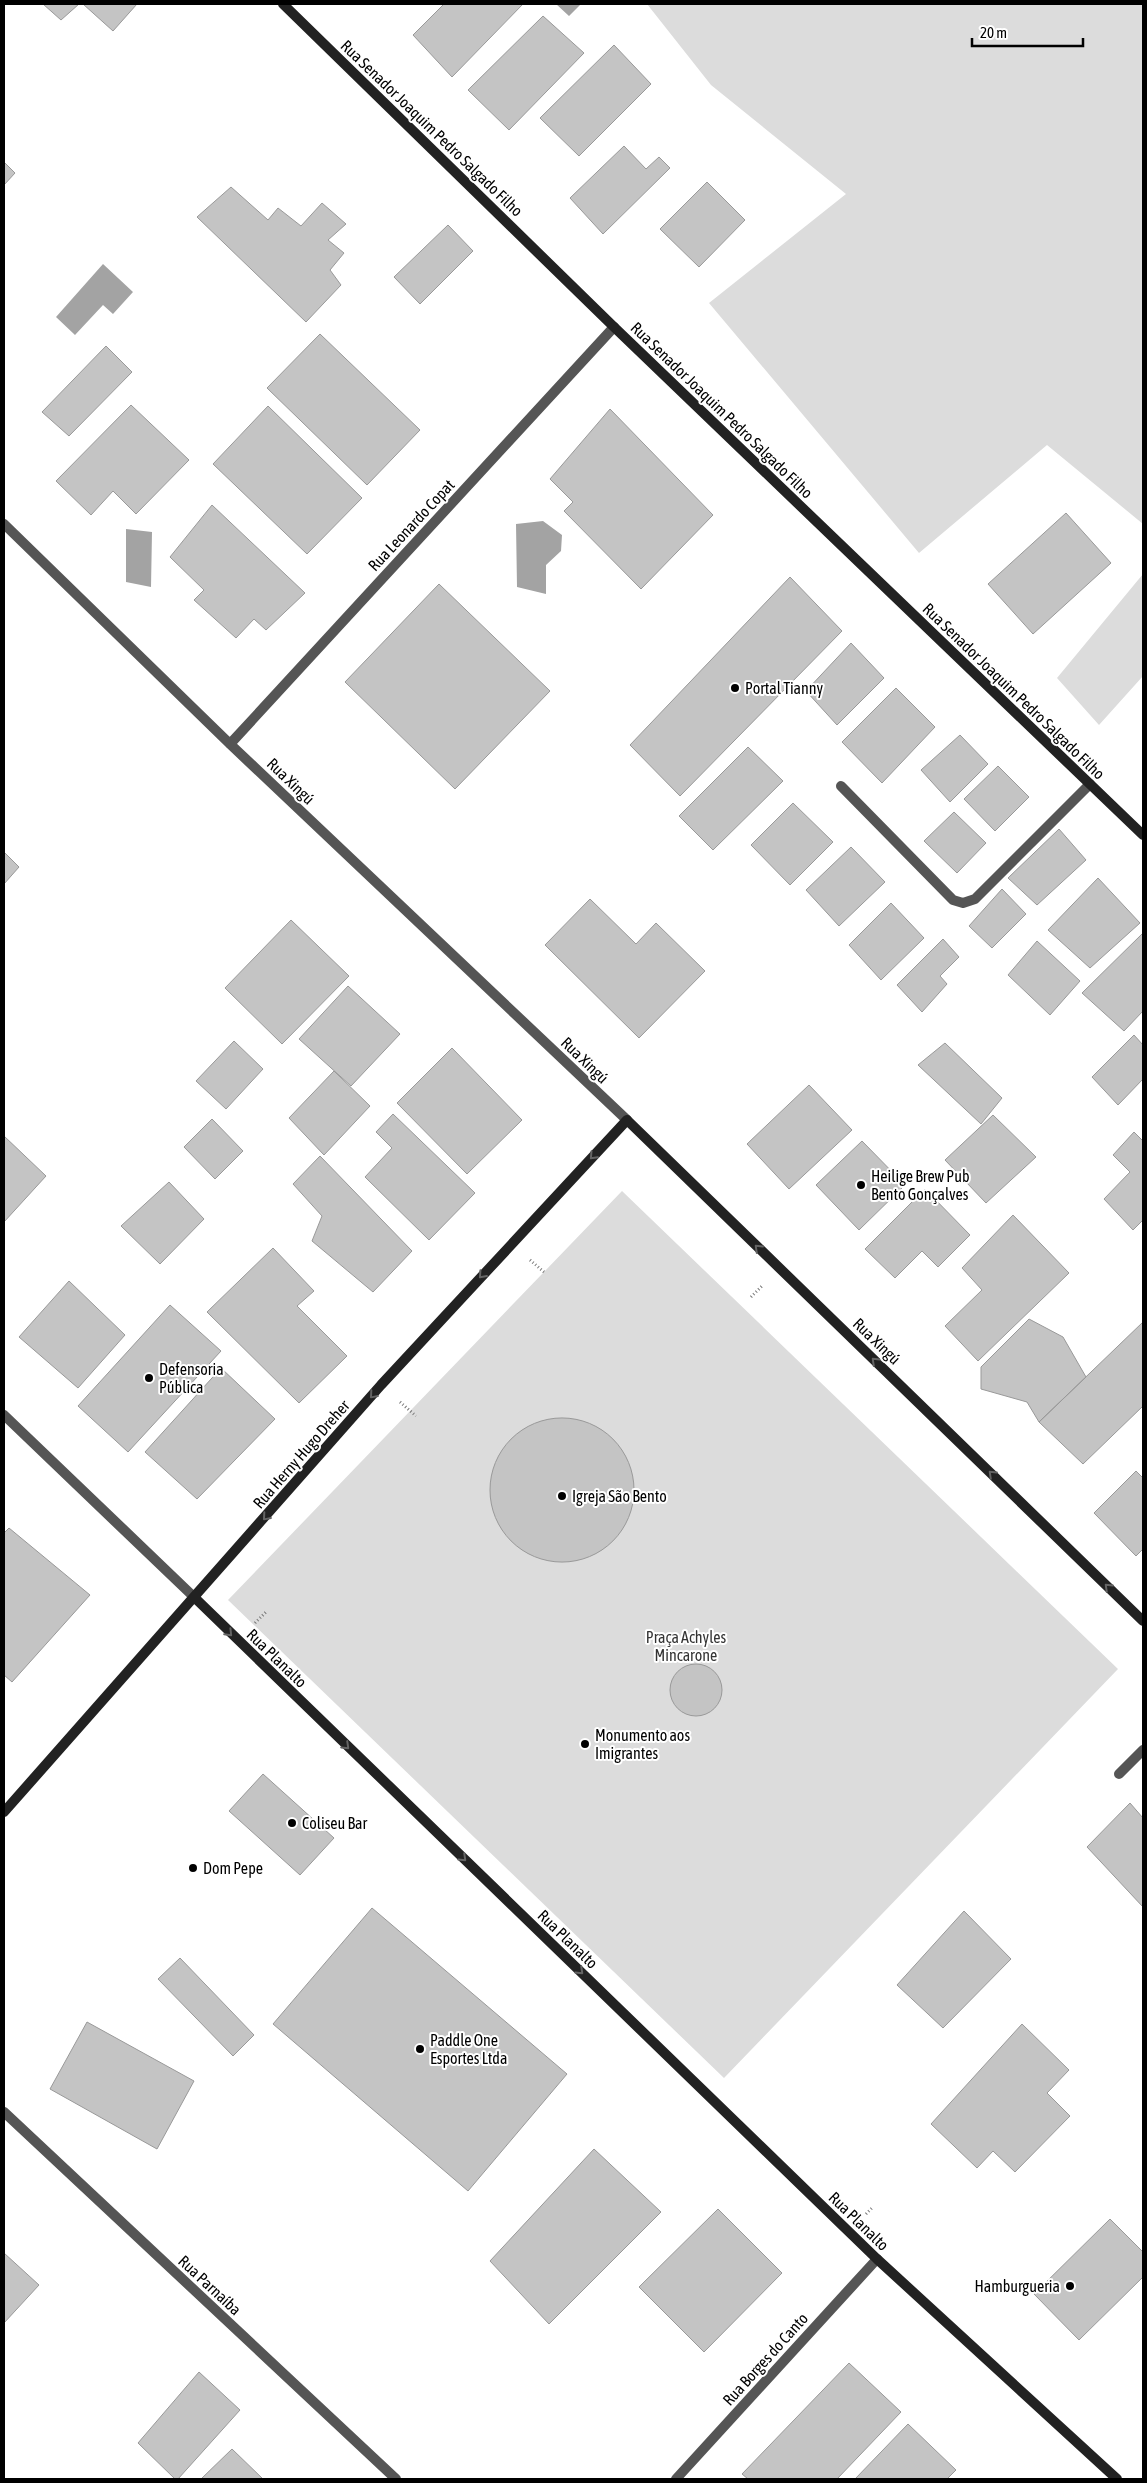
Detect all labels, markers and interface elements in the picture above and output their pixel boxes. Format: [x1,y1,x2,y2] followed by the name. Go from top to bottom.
[972,15,1083,47] scale bar
[980,24,1007,41] text: 20 m
[337,36,526,220] street label: Rua Senador Joaquim Pedro Salgado Filho
[627,318,816,502] street label: Rua Senador Joaquim Pedro Salgado Filho
[364,475,459,575] street label: Rua Leonardo Copat
[919,599,1108,783] street label: Rua Senador Joaquim Pedro Salgado Filho
[745,679,824,698] place label: Portal Tianny
[729,682,741,694] marker: Portal Tianny
[263,754,318,809] street label: Rua Xingú
[557,1033,612,1088] street label: Rua Xingú
[590,1150,599,1159] one-way arrow
[871,1167,969,1204] place label: Heilige Brew Pub Bento Gonçalves
[855,1179,867,1191] marker: Heilige Brew Pub Bento Gonçalves
[755,1245,764,1254] one-way arrow
[479,1269,488,1278] one-way arrow
[849,1314,904,1369] street label: Rua Xingú
[871,1357,880,1366] one-way arrow
[159,1360,224,1396] place label: Defensoria Pública
[143,1372,155,1384] marker: Defensoria Pública
[370,1389,379,1398] one-way arrow
[249,1396,354,1512] street label: Rua Herny Hugo Dreher
[988,1470,997,1479] one-way arrow
[572,1487,667,1506] place label: Igreja São Bento
[556,1490,568,1502] marker: Igreja São Bento
[263,1511,272,1520] one-way arrow
[1105,1584,1114,1593] one-way arrow
[243,1625,311,1691] street label: Rua Planalto
[223,1627,232,1636] one-way arrow
[646,1628,727,1664] park label: Praça Achyles Mincarone
[595,1726,690,1763] place label: Monumento aos Imigrantes
[579,1738,591,1750] marker: Monumento aos Imigrantes
[340,1740,349,1749] one-way arrow
[302,1814,367,1832] place label: Coliseu Bar
[286,1817,298,1829] marker: Coliseu Bar
[457,1852,466,1861] one-way arrow
[203,1859,263,1878] place label: Dom Pepe
[187,1862,199,1874] marker: Dom Pepe
[534,1906,602,1972] street label: Rua Planalto
[574,1965,583,1974] one-way arrow
[430,2031,507,2068] place label: Paddle One Esportes Ltda
[414,2043,426,2055] marker: Paddle One Esportes Ltda
[825,2188,893,2254] street label: Rua Planalto
[175,2251,245,2319] street label: Rua Parnaíba
[974,2277,1060,2296] place label: Hamburgueria
[1064,2280,1076,2292] marker: Hamburgueria
[719,2309,812,2410] street label: Rua Borges do Canto

